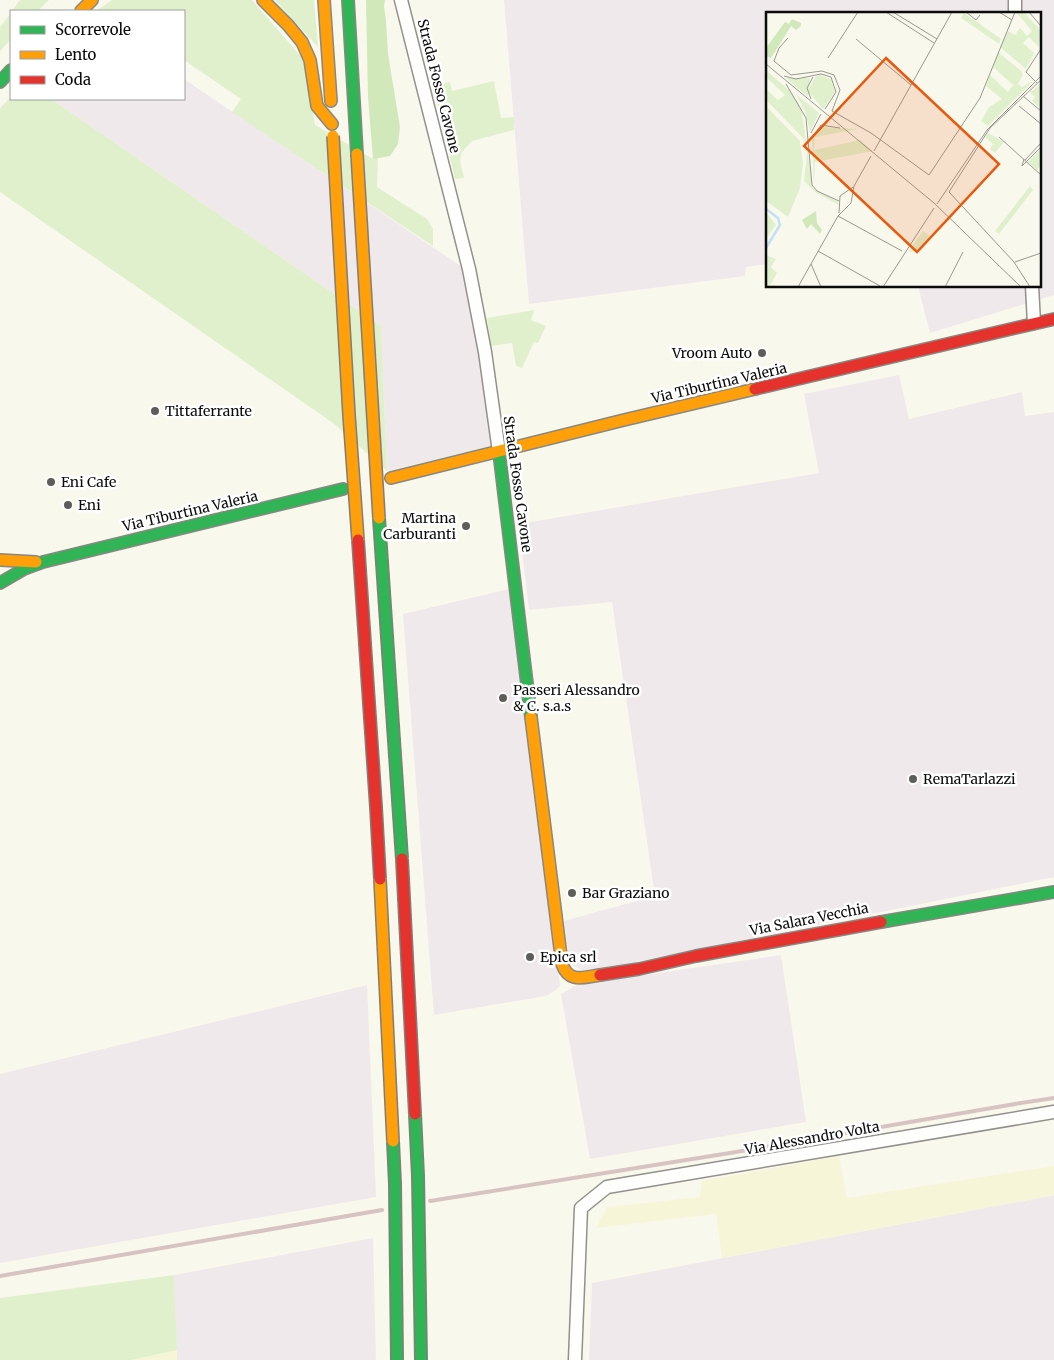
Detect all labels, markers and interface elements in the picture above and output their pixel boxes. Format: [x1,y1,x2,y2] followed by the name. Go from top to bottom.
[10,10,185,100] legend
[766,12,1042,288] inset map
[414,17,464,155] street label: Strada Fosso Cavone
[55,20,131,39] text: Scorrevole
[55,45,97,64] text: Lento
[55,70,91,89] text: Coda
[671,344,752,362] place label: Vroom Auto
[756,347,768,359] marker: Vroom Auto
[649,359,789,408] street label: Via Tiburtina Valeria
[165,402,252,420] place label: Tittaferrante
[149,405,161,417] marker: Tittaferrante
[500,415,536,553] street label: Strada Fosso Cavone
[61,473,116,491] place label: Eni Cafe
[45,476,57,488] marker: Eni Cafe
[120,487,260,536] street label: Via Tiburtina Valeria
[78,496,101,514] place label: Eni
[62,499,74,511] marker: Eni
[383,509,456,543] place label: Martina Carburanti
[460,520,472,532] marker: Martina Carburanti
[513,681,640,715] place label: Passeri Alessandro & C. s.a.s
[497,692,509,704] marker: Passeri Alessandro & C. s.a.s
[923,770,1016,788] place label: RemaTarlazzi
[907,773,919,785] marker: RemaTarlazzi
[582,884,670,902] place label: Bar Graziano
[566,887,578,899] marker: Bar Graziano
[747,899,870,940] street label: Via Salara Vecchia
[540,948,597,966] place label: Epica srl
[524,951,536,963] marker: Epica srl
[742,1117,881,1159] street label: Via Alessandro Volta

